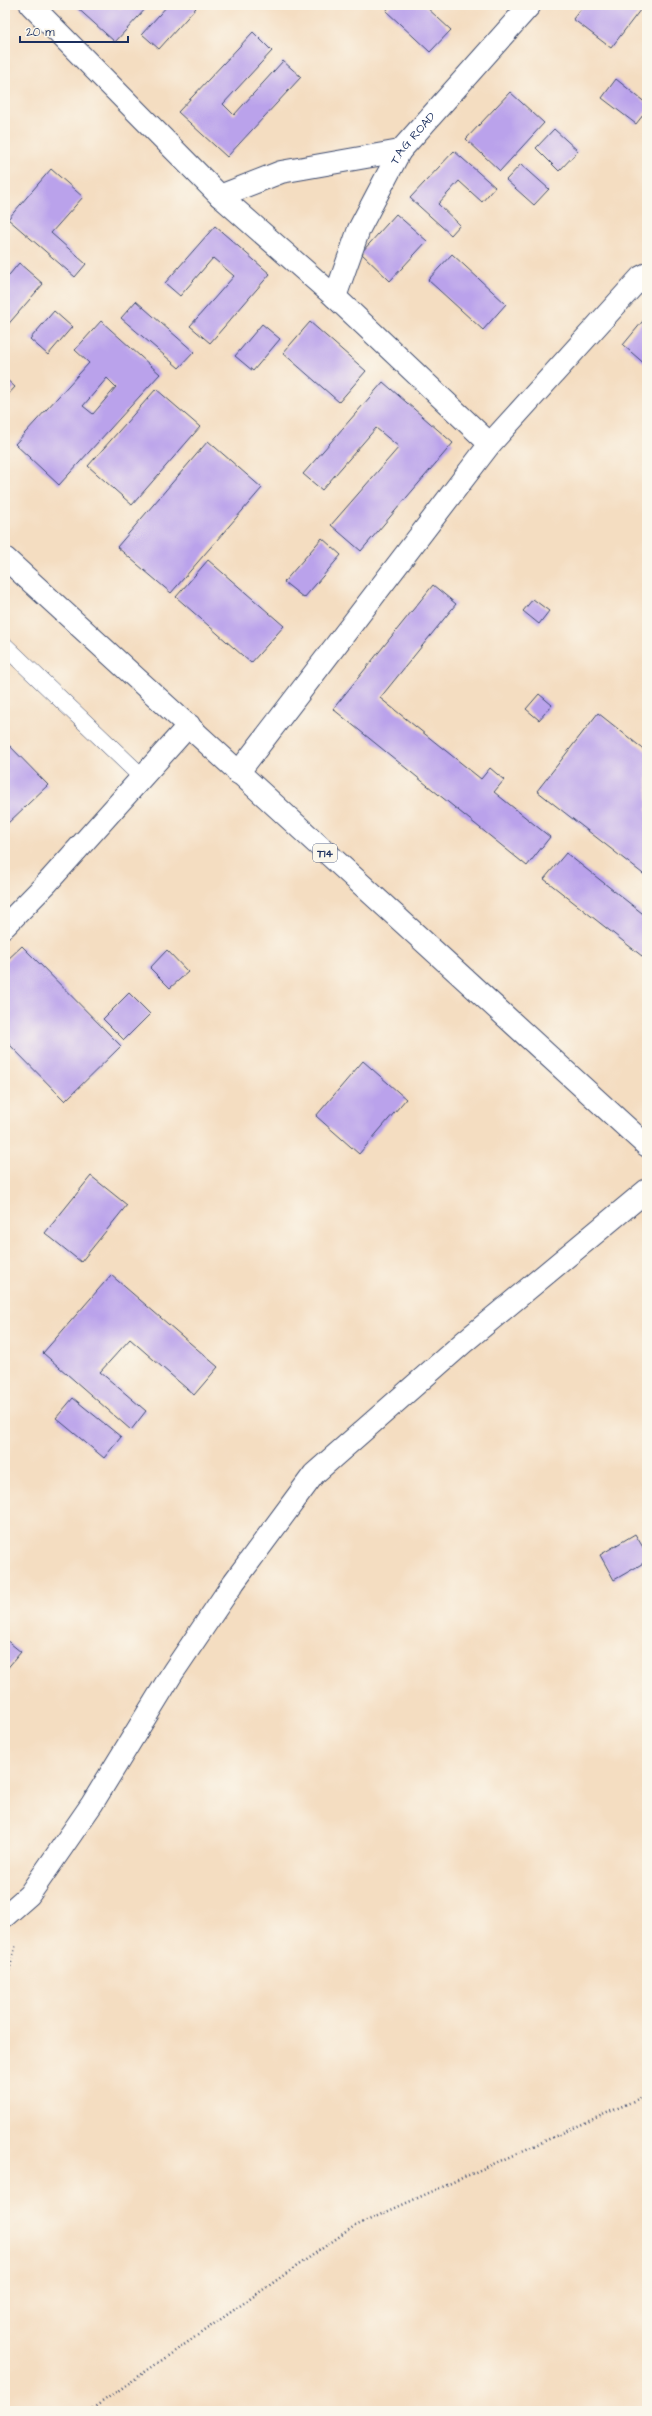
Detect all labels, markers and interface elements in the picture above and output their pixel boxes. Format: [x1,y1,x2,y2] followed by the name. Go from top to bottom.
[20,18,128,44] scale bar
[26,24,55,41] text: 20 m
[386,108,440,167] street label: T.A.G ROAD
[313,844,337,862] road number: T14

